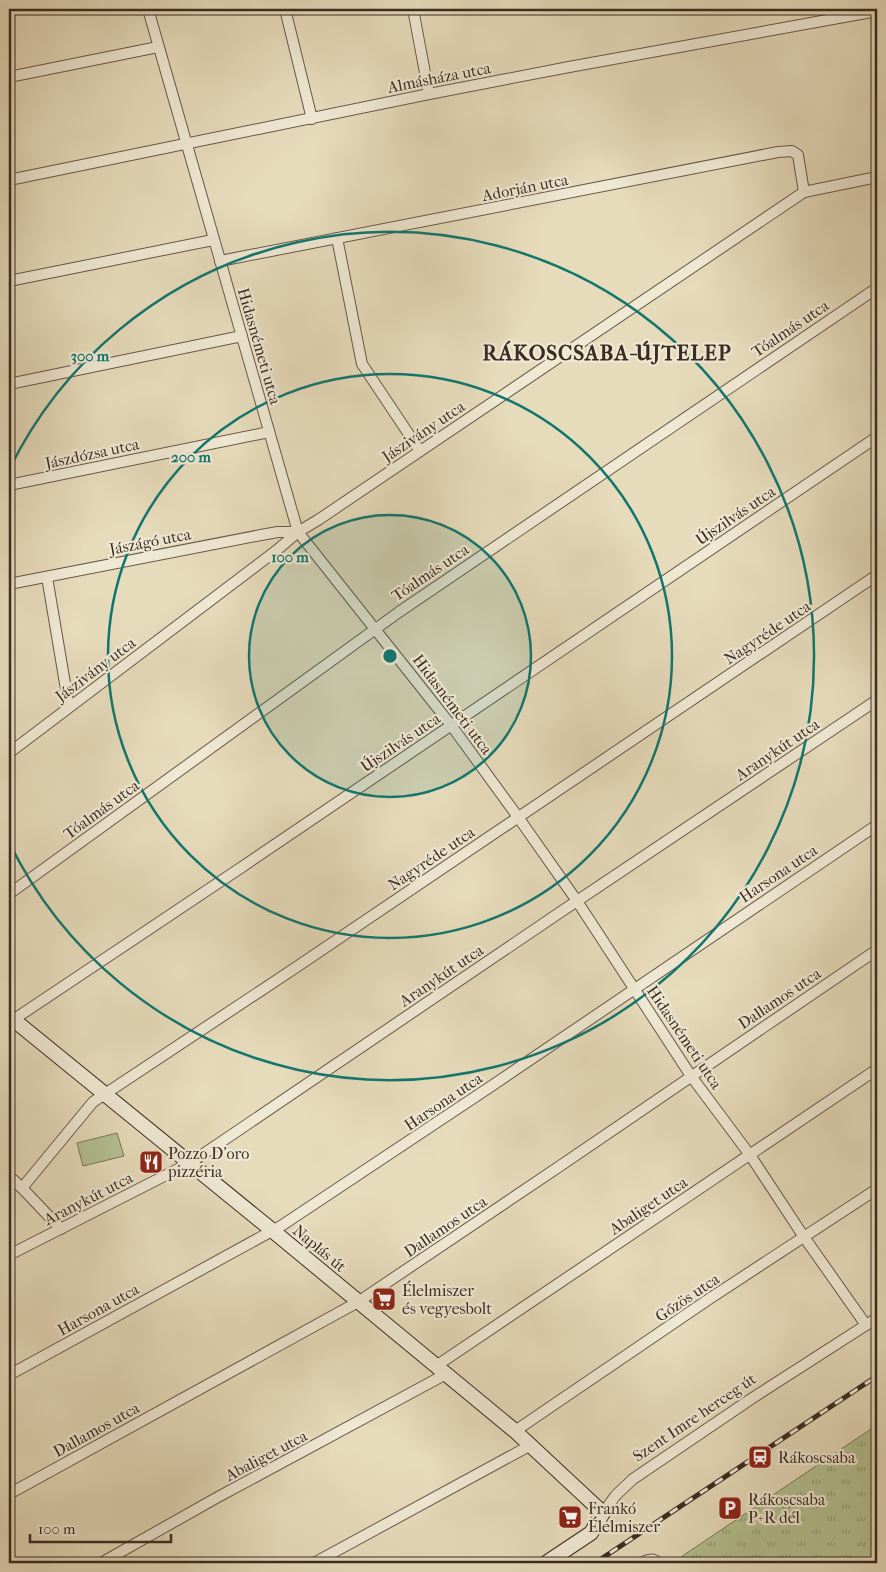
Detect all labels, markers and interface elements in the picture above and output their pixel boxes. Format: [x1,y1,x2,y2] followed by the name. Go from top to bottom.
[385,58,493,97] street label: Almásháza utca
[479,170,570,205] street label: Adorján utca
[234,286,285,407] street label: Hidasnémeti utca
[748,295,833,361] street label: Tóalmás utca
[482,340,732,365] district label: RÁKOSCSABA-ÚJTELEP
[71,347,110,365] text: 300 m
[377,396,469,467] street label: Jászivány utca
[41,434,142,473] street label: Jászdózsa utca
[171,448,211,466] text: 200 m
[692,481,779,549] street label: Újszilvás utca
[106,524,193,559] street label: Jászágó utca
[388,539,473,605] street label: Tóalmás utca
[271,548,309,566] text: 100 m
[720,596,815,668] street label: Nagyréde utca
[50,633,140,707] street label: Jászivány utca
[381,647,399,665] centre of rings
[409,650,497,759] street label: Hidasnémeti utca
[357,708,444,776] street label: Újszilvás utca
[731,714,823,785] street label: Aranykút utca
[60,775,143,843] street label: Tóalmás utca
[384,822,479,894] street label: Nagyréde utca
[736,840,821,906] street label: Harsona utca
[395,940,487,1011] street label: Aranykút utca
[734,963,825,1033] street label: Dallamos utca
[643,982,727,1093] street label: Hidasnémeti utca
[401,1068,486,1134] street label: Harsona utca
[167,1144,249,1181] place label: Pozzo D'oro pizzéria
[138,1149,164,1175] restaurant icon: Pozzo D'oro pizzéria
[40,1168,136,1229] street label: Aranykút utca
[605,1172,691,1239] street label: Abaliget utca
[400,1191,491,1261] street label: Dallamos utca
[289,1221,350,1276] street label: Naplás út
[652,1269,723,1326] street label: Gőzös utca
[54,1279,143,1340] street label: Harsona utca
[402,1280,492,1318] place label: Élelmiszer és vegyesbolt
[371,1286,397,1312] supermarket icon: Élelmiszer és vegyesbolt
[629,1369,760,1466] street label: Szent Imre herceg út
[50,1398,143,1461] street label: Dallamos utca
[221,1426,311,1485] street label: Abaliget utca
[747,1444,773,1470] station icon: Rákoscsaba
[778,1448,856,1467] place label: Rákoscsaba
[748,1490,826,1527] place label: Rákoscsaba P+R dél
[717,1495,743,1521] parking icon: Rákoscsaba P+R dél
[588,1499,660,1536] place label: Frankó Élelmiszer
[557,1504,583,1530] supermarket icon: Frankó Élelmiszer
[30,1512,171,1544] scale bar
[38,1520,76,1538] text: 100 m

